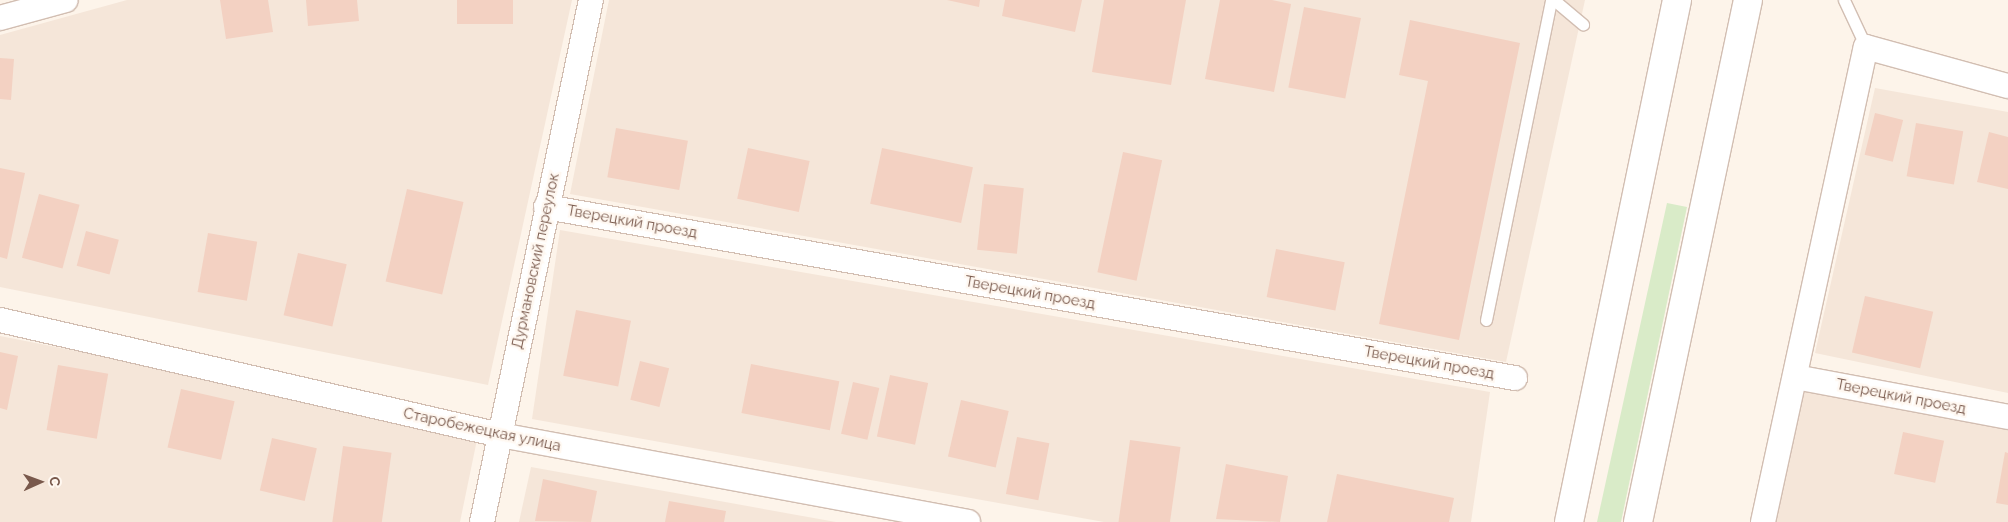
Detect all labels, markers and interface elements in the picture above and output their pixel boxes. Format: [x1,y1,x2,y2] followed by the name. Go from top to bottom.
[509,171,563,351] street label: Дурмановский переулок
[565,202,699,242] street label: Тверецкий проезд
[963,273,1097,313] street label: Тверецкий проезд
[1362,343,1496,383] street label: Тверецкий проезд
[1835,376,1967,418] street label: Тверецкий проезд
[401,404,563,456] street label: Старобежецкая улица
[15,457,65,507] north arrow
[47,476,63,487] text: С

